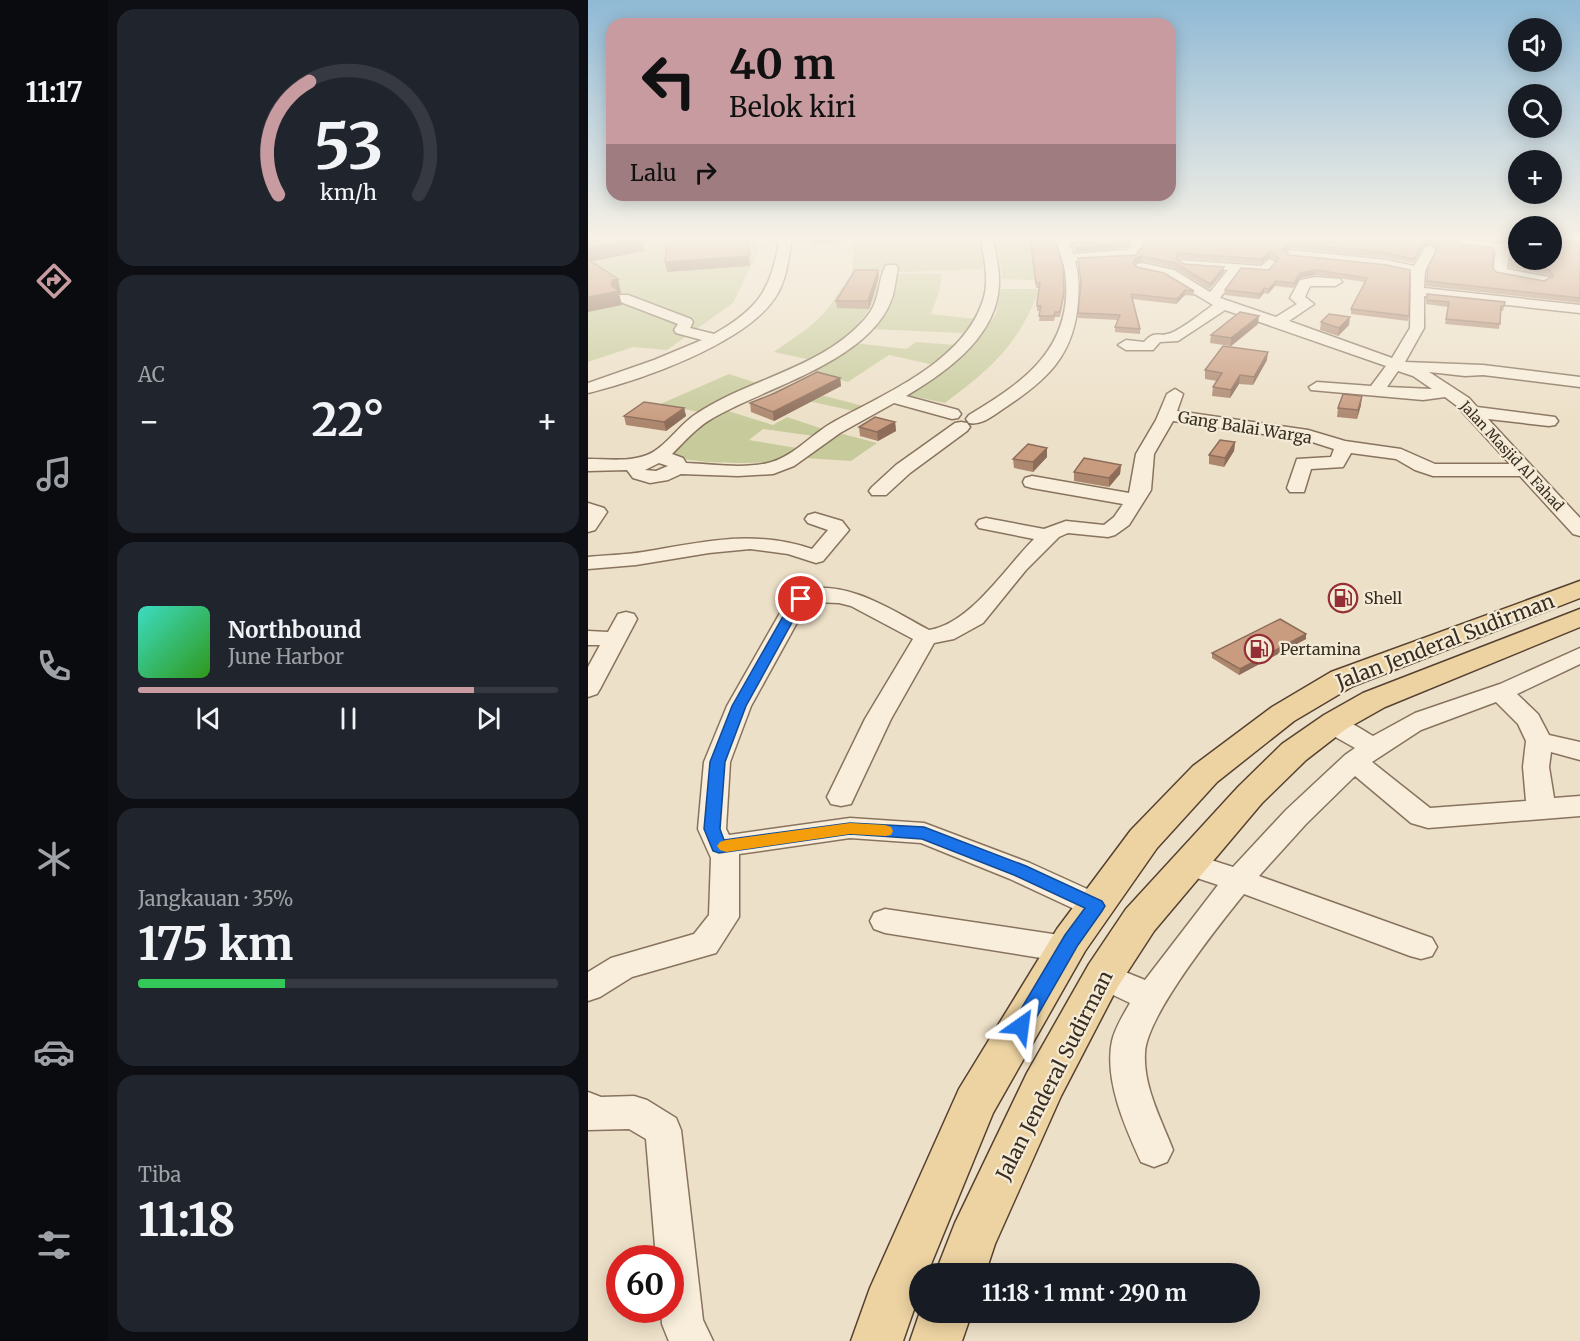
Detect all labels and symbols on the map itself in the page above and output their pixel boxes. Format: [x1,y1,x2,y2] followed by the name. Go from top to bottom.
[1456,397,1568,515] street label: Jalan Masjid Al Fahad
[1177,407,1314,448] street label: Gang Balai Warga
[775,573,826,624] pin
[1327,582,1359,614] fuel station icon: Shell
[1331,588,1558,695] street label: Jalan Jenderal Sudirman
[1364,588,1402,608] place label: Shell
[1243,633,1275,665] fuel station icon: Pertamina
[1280,639,1361,659] place label: Pertamina
[990,966,1118,1185] street label: Jalan Jenderal Sudirman
[989,994,1053,1058] position arrow
[606,1245,684,1323] speed limit sign: 60

